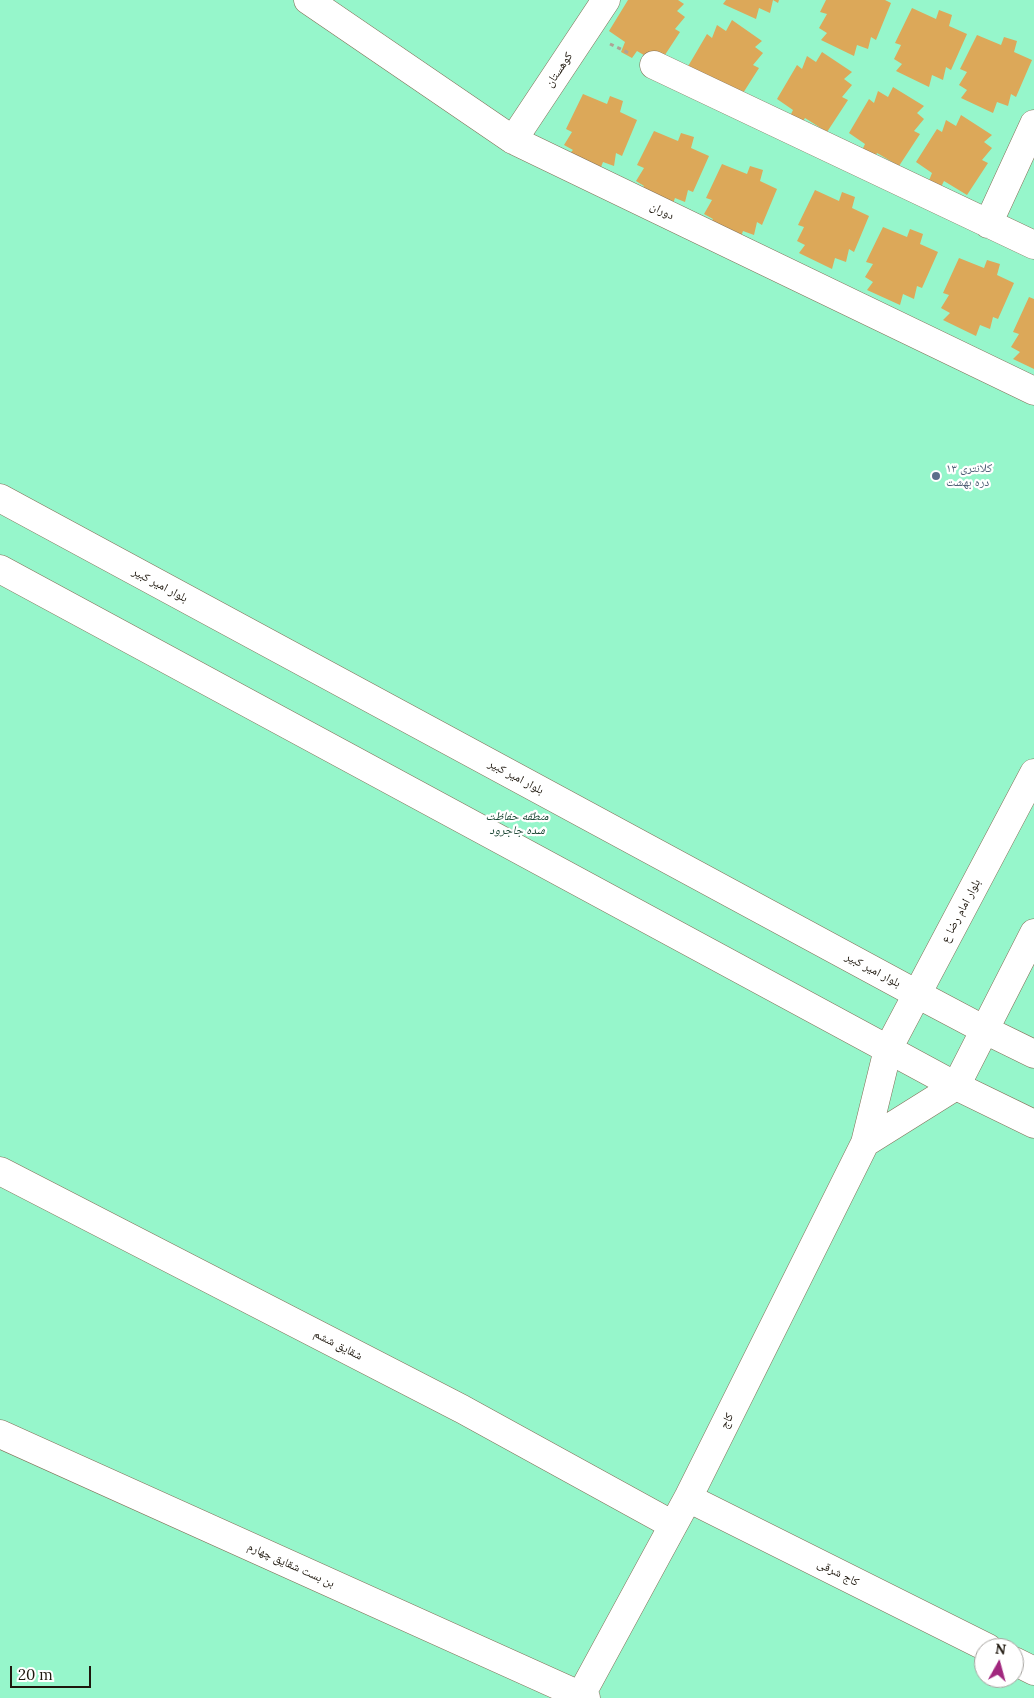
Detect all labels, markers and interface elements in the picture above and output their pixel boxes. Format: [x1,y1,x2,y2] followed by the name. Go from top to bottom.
[542,50,576,90] street label: کوهستان
[648,199,676,223] street label: دوران
[946,462,992,490] place label: کلانتری ۱۳ دره بهشت
[930,470,942,482] marker: کلانتری ۱۳ دره بهشت
[130,564,190,606] street label: بلوار امیر کبیر
[486,756,546,798] street label: بلوار امیر کبیر
[486,810,548,838] park label: منطقه حفاظت شده جاجرود
[938,877,984,945] street label: بلوار امام رضا ع
[843,949,903,991] street label: بلوار امیر کبیر
[311,1327,365,1363] street label: شقایق ششم
[717,1411,737,1431] street label: کاج
[245,1539,337,1591] street label: بن بست شقایق چهارم
[815,1556,861,1590] street label: کاج شرقی
[974,1638,1024,1688] north arrow
[994,1640,1007,1659] text: N
[12,1656,94,1688] scale bar
[18,1665,53,1684] text: 20 m

